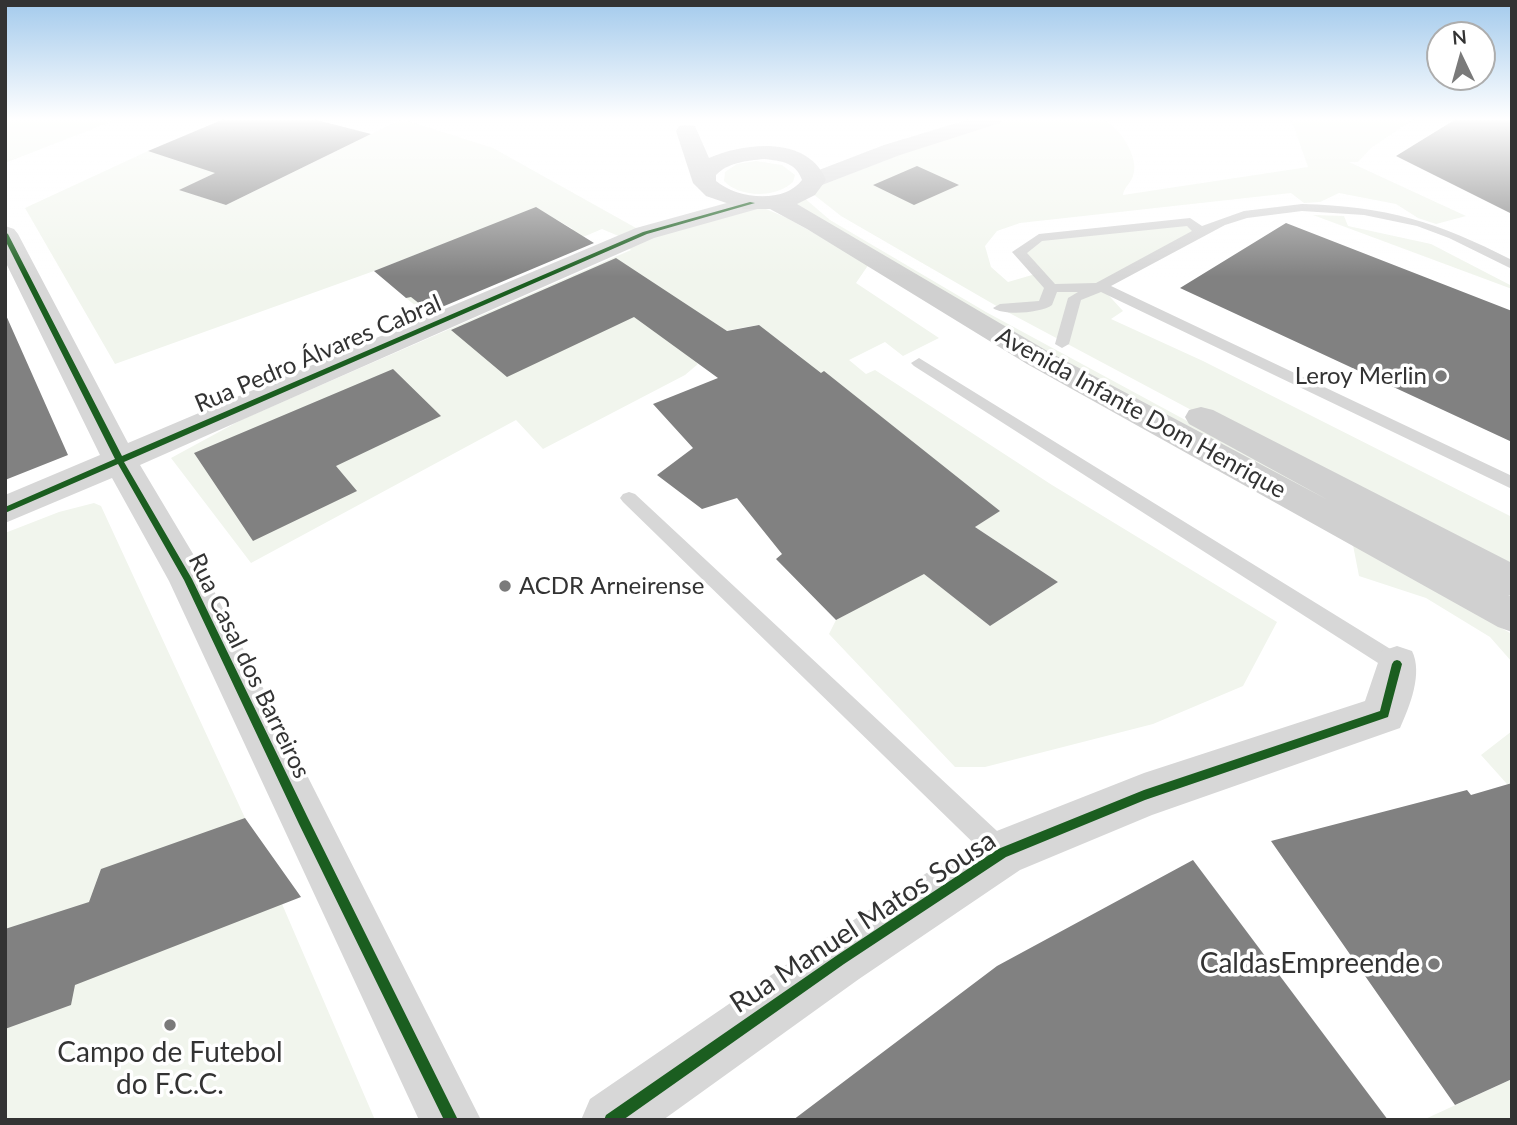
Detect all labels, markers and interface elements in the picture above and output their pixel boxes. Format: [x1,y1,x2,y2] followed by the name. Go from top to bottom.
[1426,21,1496,91] north arrow
[1451,24,1468,49] text: N
[191,289,445,419] street label: Rua Pedro Álvares Cabral
[991,321,1291,505] street label: Avenida Infante Dom Henrique
[1295,362,1427,390] place label: Leroy Merlin
[1433,368,1449,384] marker: Leroy Merlin
[182,549,316,783] street label: Rua Casal dos Barreiros
[519,572,704,600] place label: ACDR Arneirense
[497,578,513,594] marker: ACDR Arneirense
[724,823,1002,1021] street label: Rua Manuel Matos Sousa
[1200,947,1420,981] place label: CaldasEmpreende
[1426,956,1442,972] marker: CaldasEmpreende
[162,1017,178,1033] marker: Campo de Futebol do F.C.C.
[57,1036,283,1102] place label: Campo de Futebol do F.C.C.

